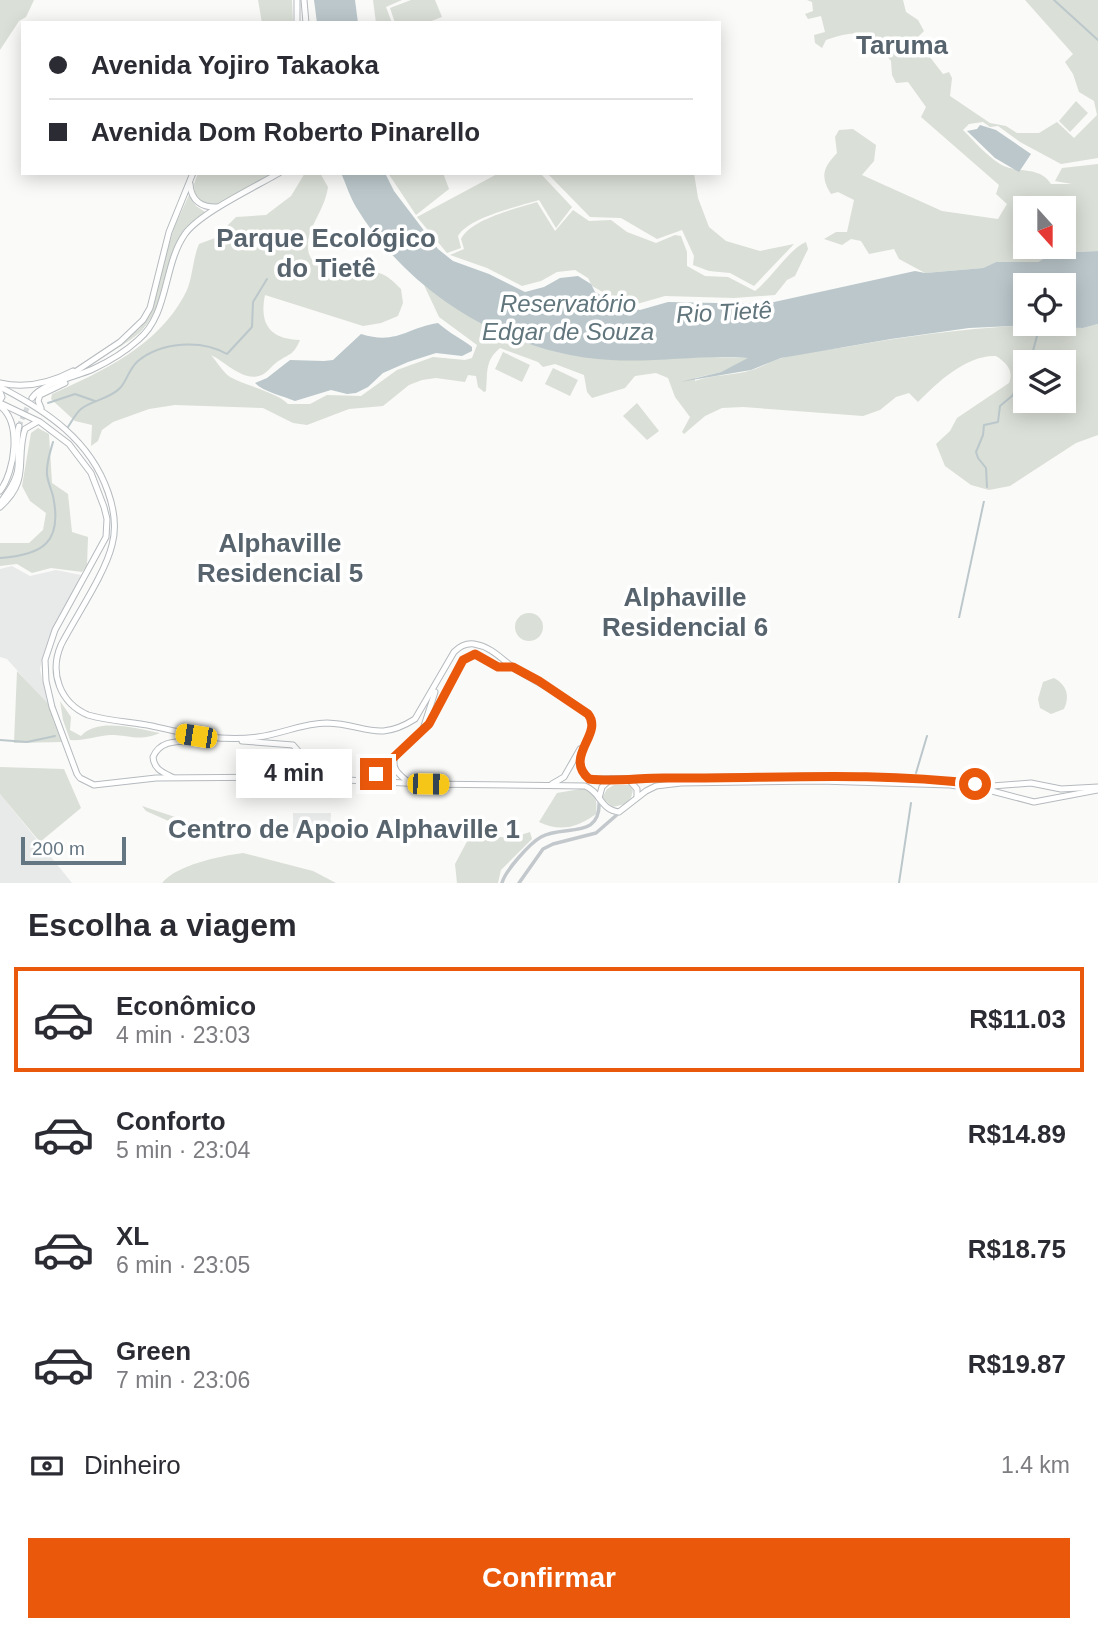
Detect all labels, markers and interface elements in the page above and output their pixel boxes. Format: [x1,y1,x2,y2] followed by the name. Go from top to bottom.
[856,30,949,60] district label: Taruma
[91,50,379,80] text: Avenida Yojiro Takaoka
[91,117,480,147] text: Avenida Dom Roberto Pinarello
[1013,196,1076,259] north arrow
[1013,196,1076,413] map controls
[216,223,436,283] district label: Parque Ecológico do Tietê
[1013,273,1076,336] button: locate
[482,290,654,345] water label: Reservatório Edgar de Souza
[675,296,773,328] water label: Rio Tietê
[1013,350,1076,413] button: layers
[197,528,363,588] district label: Alphaville Residencial 5
[602,582,768,642] district label: Alphaville Residencial 6
[174,722,219,750] car
[236,750,352,798] callout: 4 min
[360,758,392,790] route end
[264,760,324,786] text: 4 min
[959,768,991,800] route start
[407,773,450,795] car
[168,814,520,844] district label: Centro de Apoio Alphaville 1
[21,834,126,866] scale bar
[32,838,85,859] text: 200 m
[28,907,297,943] text: Escolha a viagem
[32,988,95,1051] icon: car
[116,991,256,1021] text: Econômico
[969,1004,1066,1034] text: R$11.03
[116,1022,250,1048] text: 4 min · 23:03
[32,1103,95,1166] icon: car
[116,1106,226,1136] text: Conforto
[968,1119,1066,1149] text: R$14.89
[116,1137,250,1163] text: 5 min · 23:04
[32,1218,95,1281] icon: car
[116,1221,149,1251] text: XL
[968,1234,1066,1264] text: R$18.75
[116,1252,250,1278] text: 6 min · 23:05
[32,1333,95,1396] icon: car
[116,1336,191,1366] text: Green
[968,1349,1066,1379] text: R$19.87
[116,1367,250,1393] text: 7 min · 23:06
[28,1447,66,1485] icon: cash
[84,1450,181,1480] text: Dinheiro
[1001,1452,1070,1478] text: 1.4 km
[28,1538,1070,1618] button: Confirmar

